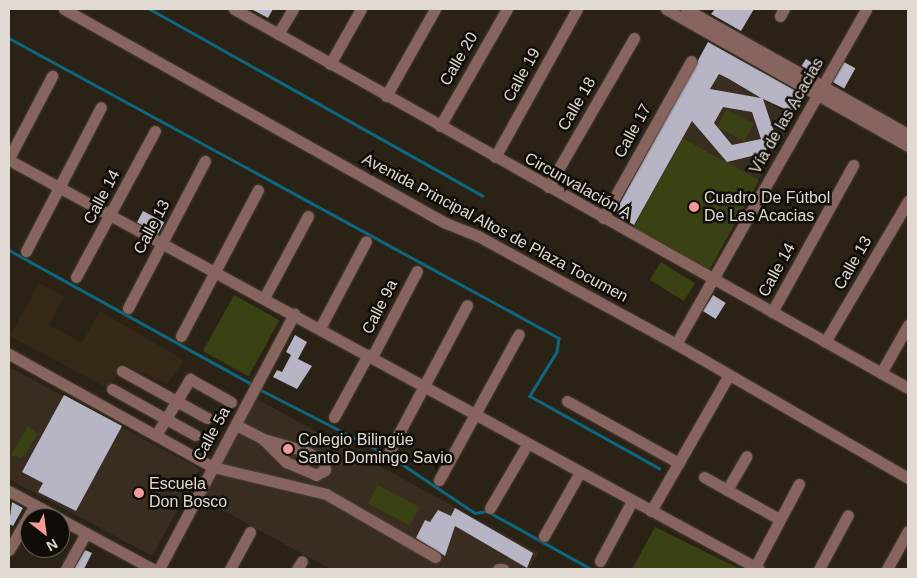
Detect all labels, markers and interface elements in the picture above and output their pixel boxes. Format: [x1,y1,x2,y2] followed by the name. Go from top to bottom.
[436,29,482,89] street label: Calle 20
[499,45,545,105] street label: Calle 19
[746,54,828,178] street label: Vía de las Acacias
[554,74,600,134] street label: Calle 18
[610,101,656,161] street label: Calle 17
[358,149,632,307] street label: Avenida Principal Altos de Plaza Tocumen
[521,149,635,223] street label: Circunvalación A
[80,167,124,227] street label: Calle 14
[704,188,830,226] place label: Cuadro De Fútbol De Las Acacias
[130,197,174,257] street label: Calle 13
[688,201,700,213] marker: Cuadro De Fútbol De Las Acacias
[830,233,876,293] street label: Calle 13
[754,240,800,300] street label: Calle 14
[358,276,402,338] street label: Calle 9a
[189,404,235,464] street label: Calle 5a
[298,430,453,468] place label: Colegio Bilingüe Santo Domingo Savio
[282,443,294,455] marker: Colegio Bilingüe Santo Domingo Savio
[149,474,227,512] place label: Escuela Don Bosco
[133,487,145,499] marker: Escuela Don Bosco
[20,508,70,558] north arrow
[44,536,60,555] text: N

